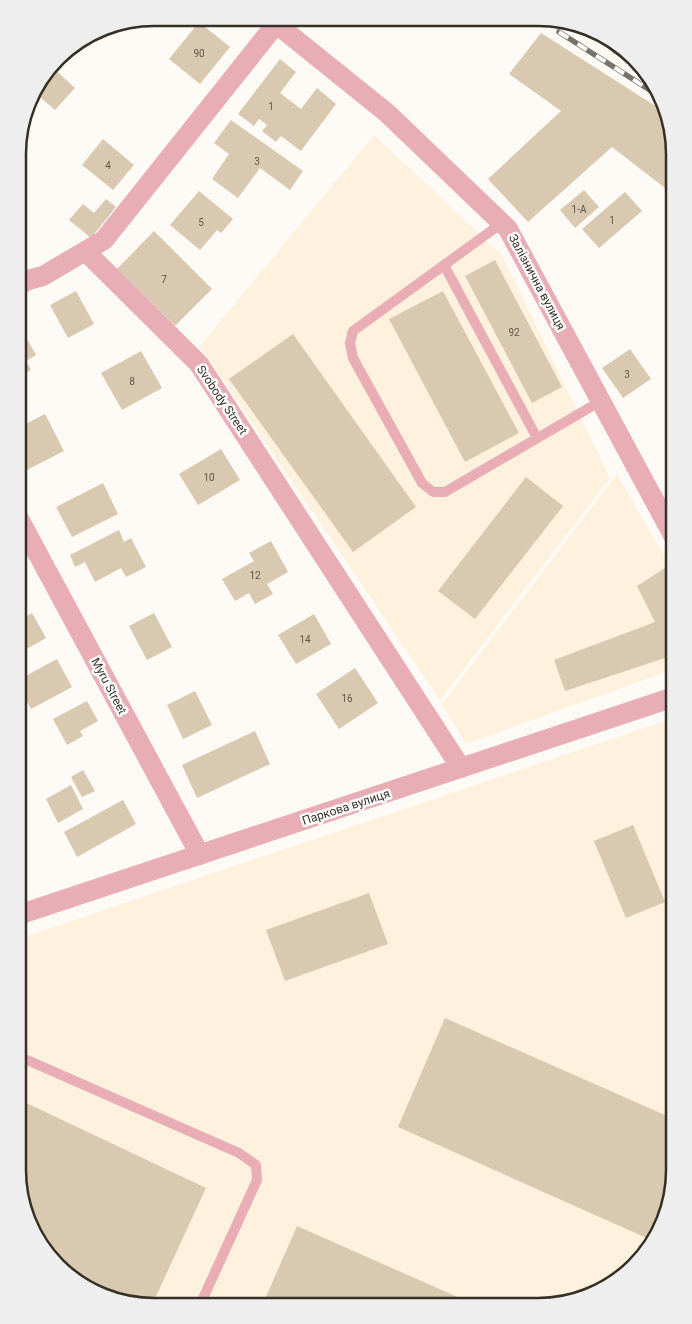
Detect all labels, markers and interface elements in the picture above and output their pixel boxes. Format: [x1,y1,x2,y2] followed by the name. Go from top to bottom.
[193,48,205,59] house number: 90
[268,101,274,112] house number: 1
[254,156,260,167] house number: 3
[105,160,111,171] house number: 4
[572,204,587,215] house number: 1-А
[609,215,615,226] house number: 1
[198,217,204,228] house number: 5
[506,232,568,332] street label: Залізнична вулиця
[161,274,167,285] house number: 7
[508,327,520,338] house number: 92
[194,363,250,437] street label: Svobody Street
[624,369,630,380] house number: 3
[129,376,135,387] house number: 8
[203,472,215,483] house number: 10
[249,570,261,581] house number: 12
[299,634,311,645] house number: 14
[88,656,130,716] street label: Myru Street
[341,693,353,704] house number: 16
[300,786,392,828] street label: Паркова вулиця

